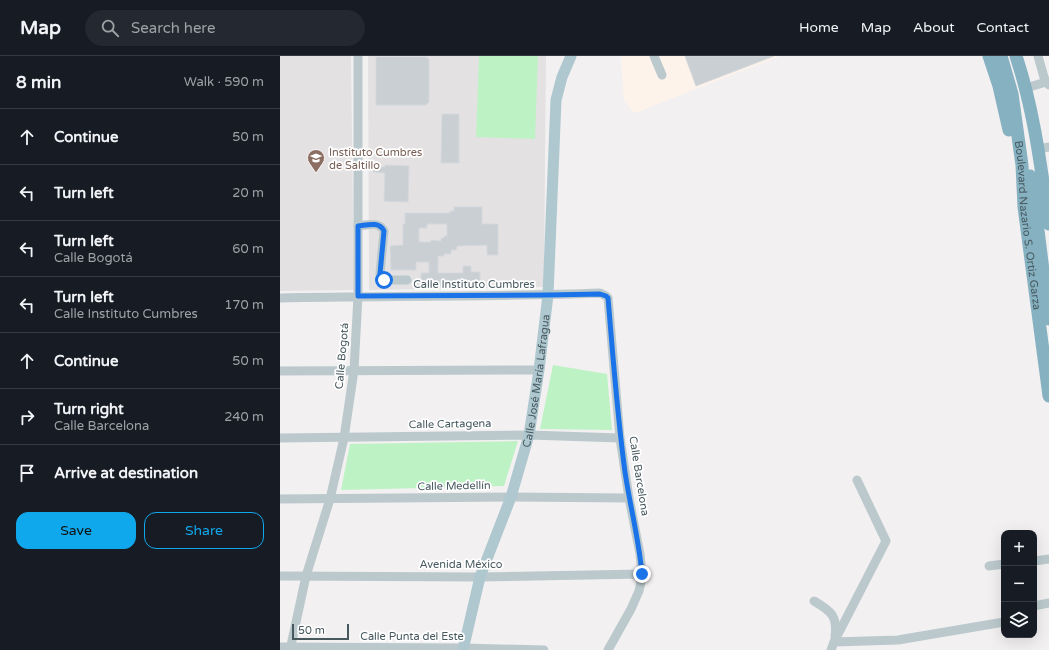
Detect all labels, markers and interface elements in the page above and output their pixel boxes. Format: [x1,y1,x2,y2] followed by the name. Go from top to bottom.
[85,10,365,46] search box
[20,17,61,39] text: Map
[99,17,121,39] icon: search
[131,19,215,37] text: Search here
[799,19,839,36] text: Home
[861,19,891,36] text: Map
[913,19,955,36] text: About
[977,19,1029,36] text: Contact
[16,72,61,93] text: 8 min
[184,74,264,90] text: Walk · 590 m
[16,126,38,148] icon: ahead
[54,128,118,146] text: Continue
[232,129,264,145] text: 50 m
[1012,140,1044,311] street label: Boulevard Nazario S. Ortiz Garza
[329,146,422,172] place label: Instituto Cumbres de Saltillo
[306,148,326,173] school or university icon: Instituto Cumbres de Saltillo
[16,182,38,204] icon: left
[54,184,114,202] text: Turn left
[232,185,264,201] text: 20 m
[54,232,114,250] text: Turn left
[16,238,38,260] icon: left
[232,241,264,257] text: 60 m
[54,250,133,266] text: Calle Bogotá
[375,271,393,289] route start
[413,278,535,291] street label: Calle Instituto Cumbres
[54,288,114,306] text: Turn left
[16,294,38,316] icon: left
[224,297,264,313] text: 170 m
[54,306,198,322] text: Calle Instituto Cumbres
[519,314,552,449] street label: Calle José María Lafragua
[333,322,351,390] street label: Calle Bogotá
[16,350,38,372] icon: ahead
[54,352,118,370] text: Continue
[232,353,264,369] text: 50 m
[54,400,124,418] text: Turn right
[16,406,38,428] icon: right
[224,409,264,425] text: 240 m
[408,417,492,431] street label: Calle Cartagena
[54,418,149,434] text: Calle Barcelona
[626,435,652,517] street label: Calle Barcelona
[16,462,38,484] icon: arrive
[54,464,198,482] text: Arrive at destination
[417,479,491,493] street label: Calle Medellín
[16,512,136,549] button: Save
[144,512,264,549] button: Share
[1001,530,1037,638] map controls
[1001,530,1037,566] button: +
[419,558,503,571] street label: Avenida México
[633,565,651,583] route end
[1001,566,1037,602] button: −
[1001,602,1037,638] button: layers
[292,622,349,641] scale bar
[298,624,325,637] text: 50 m
[360,630,464,643] street label: Calle Punta del Este

